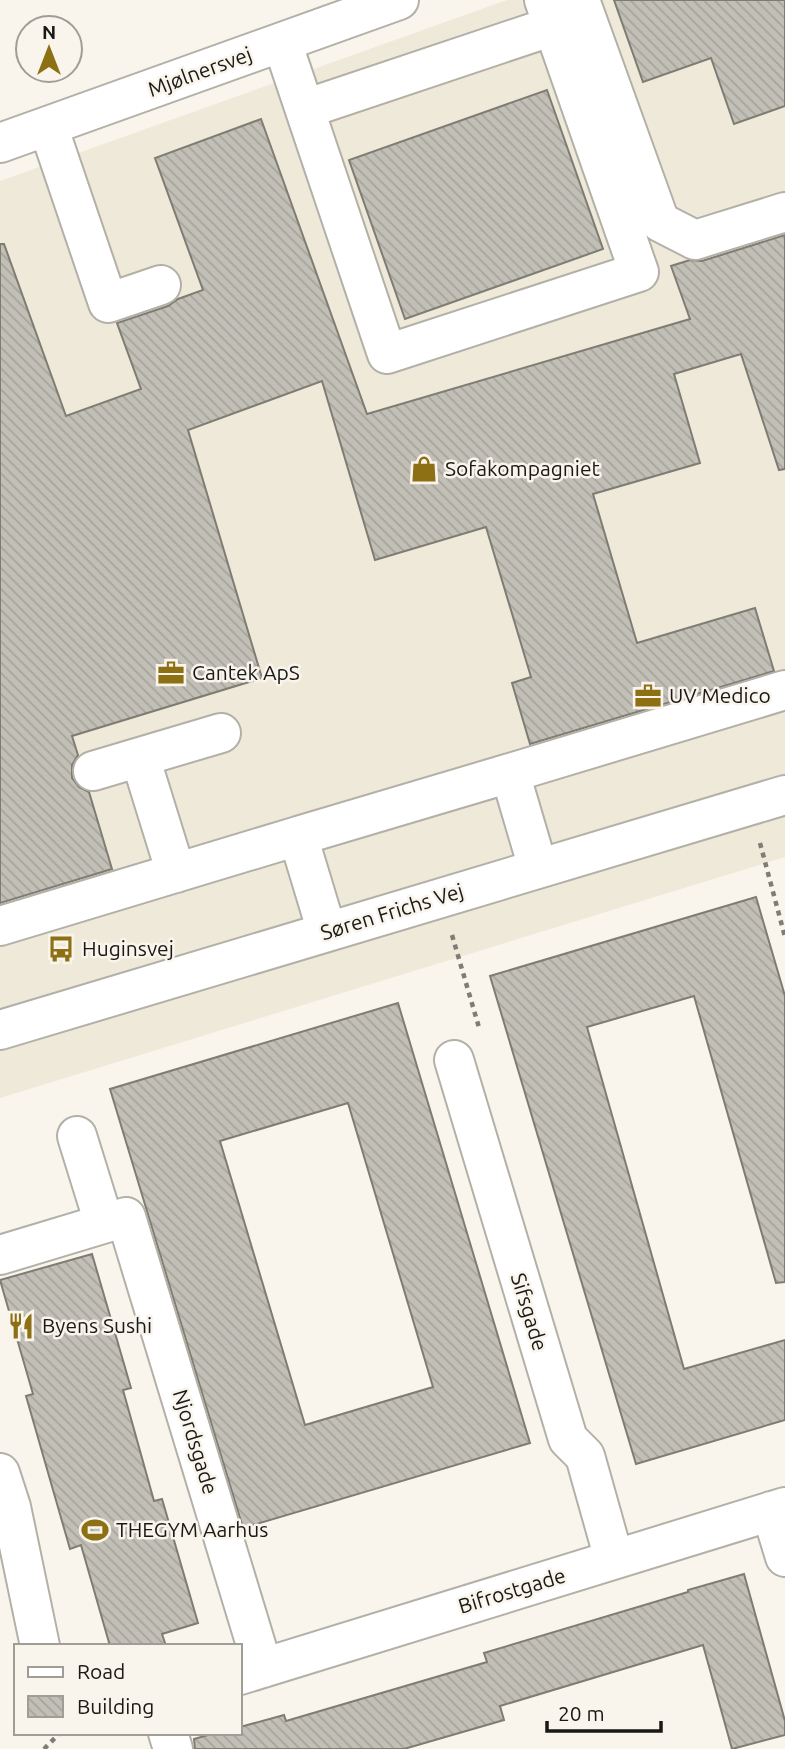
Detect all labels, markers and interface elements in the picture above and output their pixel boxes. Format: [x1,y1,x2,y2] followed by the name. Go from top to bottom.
[14,14,84,84] north arrow
[42,21,56,43] text: N
[144,41,255,101] street label: Mjølnersvej
[409,454,439,484] shop icon: Sofakompagniet
[445,456,600,480] place label: Sofakompagniet
[156,658,186,688] office icon: Cantek ApS
[192,660,300,684] place label: Cantek ApS
[633,681,663,711] office icon: UV Medico
[669,683,771,707] place label: UV Medico
[317,878,466,944] street label: Søren Frichs Vej
[46,934,76,964] bus stop icon: Huginsvej
[82,936,174,960] place label: Huginsvej
[507,1270,553,1353] street label: Sifsgade
[6,1311,36,1341] restaurant icon: Byens Sushi
[42,1313,152,1337] place label: Byens Sushi
[169,1386,223,1497] street label: Njordsgade
[80,1515,110,1545] sports icon: THEGYM Aarhus
[116,1517,268,1541] place label: THEGYM Aarhus
[455,1562,568,1618] street label: Bifrostgade
[14,1644,242,1735] legend
[77,1659,125,1683] text: Road
[547,1690,661,1734] scale bar
[77,1694,154,1718] text: Building
[558,1701,605,1725] text: 20 m

